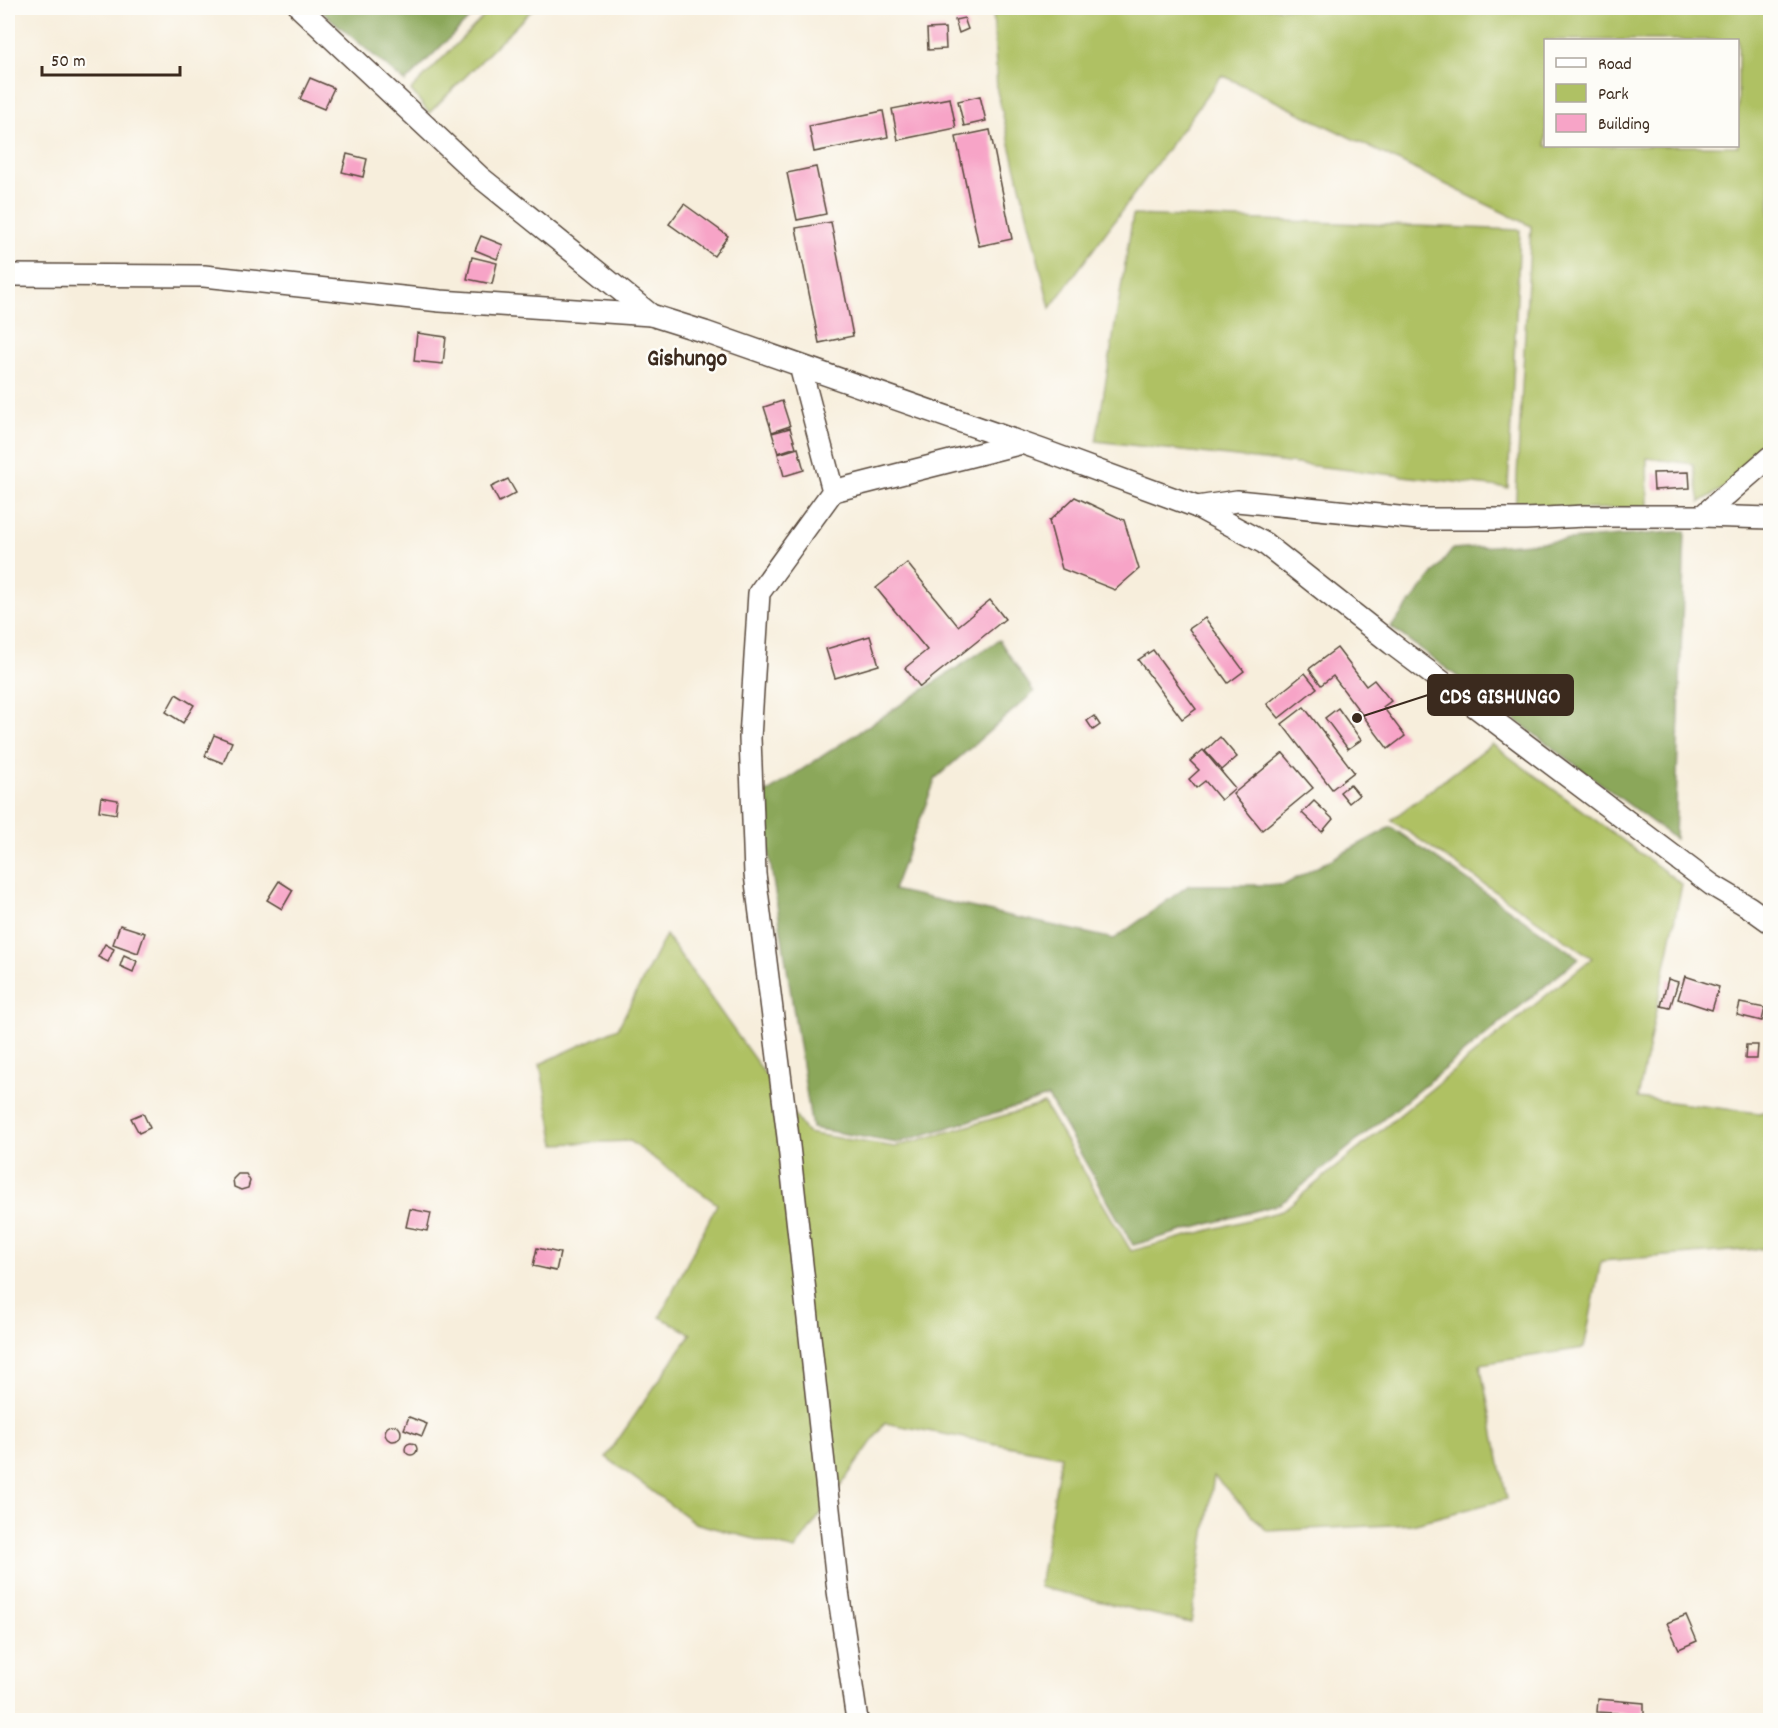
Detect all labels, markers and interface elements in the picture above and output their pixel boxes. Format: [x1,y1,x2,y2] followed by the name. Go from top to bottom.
[42,39,180,77] scale bar
[1544,39,1739,147] legend
[51,50,86,75] text: 50 m
[1598,53,1632,78] text: Road
[1598,83,1629,108] text: Park
[1598,113,1650,138] text: Building
[647,343,727,377] district label: Gishungo
[1428,675,1573,715] callout: CDS GISHUNGO
[1439,683,1561,714] text: CDS GISHUNGO

